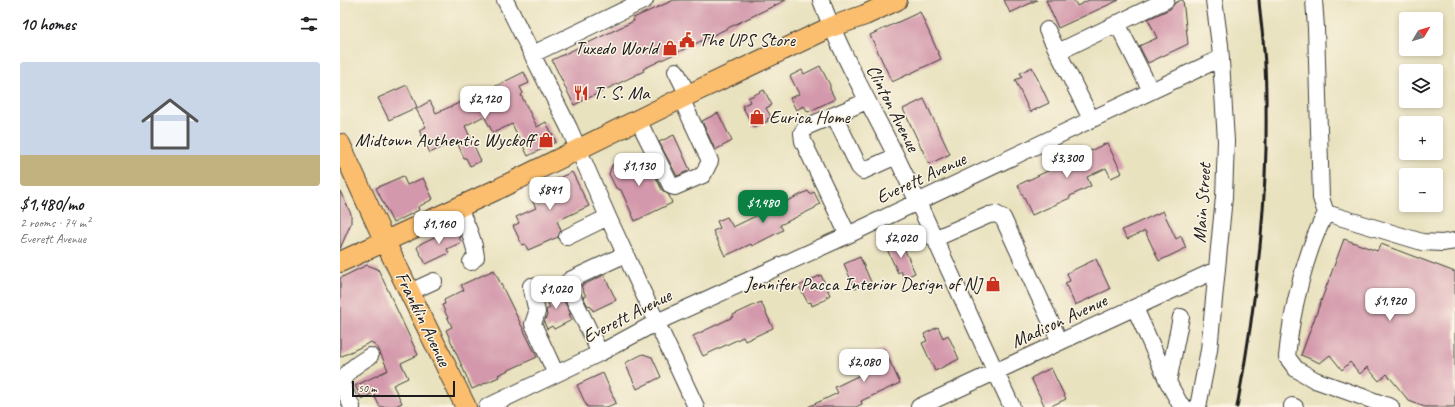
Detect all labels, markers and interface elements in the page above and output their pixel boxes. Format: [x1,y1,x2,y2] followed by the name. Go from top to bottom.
[1399,12,1443,56] north arrow
[1399,12,1443,212] map controls
[298,13,320,35] icon: filters
[20,14,76,35] text: 10 homes
[699,28,797,52] place label: The UPS Store
[678,31,696,49] public building icon: The UPS Store
[574,36,662,60] place label: Tuxedo World
[661,39,679,57] shop icon: Tuxedo World
[861,61,926,157] street label: Clinton Avenue
[1399,64,1443,108] button: layers
[593,81,651,105] place label: T. S. Ma
[572,84,590,102] restaurant icon: T. S. Ma
[452,86,518,120] pin: $2,120
[134,88,206,160] icon: home
[469,91,501,107] text: $2,120
[769,105,852,129] place label: Eurica Home
[748,108,766,126] shop icon: Eurica Home
[1399,116,1443,160] button: +
[355,128,538,152] place label: Midtown Authentic Wyckoff
[537,131,555,149] shop icon: Midtown Authentic Wyckoff
[1034,145,1100,179] pin: $3,300
[872,146,971,209] street label: Everett Avenue
[1051,150,1083,166] text: $3,300
[606,153,672,187] pin: $1,130
[623,158,655,174] text: $1,130
[1187,161,1217,244] street label: Main Street
[1399,168,1443,212] button: −
[526,177,574,211] pin: $841
[538,182,562,198] text: $841
[730,190,796,224] pin: $1,480
[20,194,83,215] text: $1,480/mo
[747,195,779,211] text: $1,480
[406,211,472,245] pin: $1,160
[20,215,90,231] text: 2 rooms · 74 m²
[423,216,455,232] text: $1,160
[868,225,934,259] pin: $2,020
[885,230,917,246] text: $2,020
[20,231,86,247] text: Everett Avenue
[390,268,457,372] street label: Franklin Avenue
[744,272,984,296] place label: Jennifer Pacca Interior Design of NJ
[984,275,1002,293] shop icon: Jennifer Pacca Interior Design of NJ
[523,276,589,310] pin: $1,020
[540,281,572,297] text: $1,020
[579,283,677,349] street label: Everett Avenue
[1007,288,1112,354] street label: Madison Avenue
[1357,288,1423,322] pin: $1,920
[1374,293,1406,309] text: $1,920
[831,349,897,383] pin: $2,080
[848,354,880,370] text: $2,080
[352,379,455,398] scale bar
[358,381,377,395] text: 50 m

